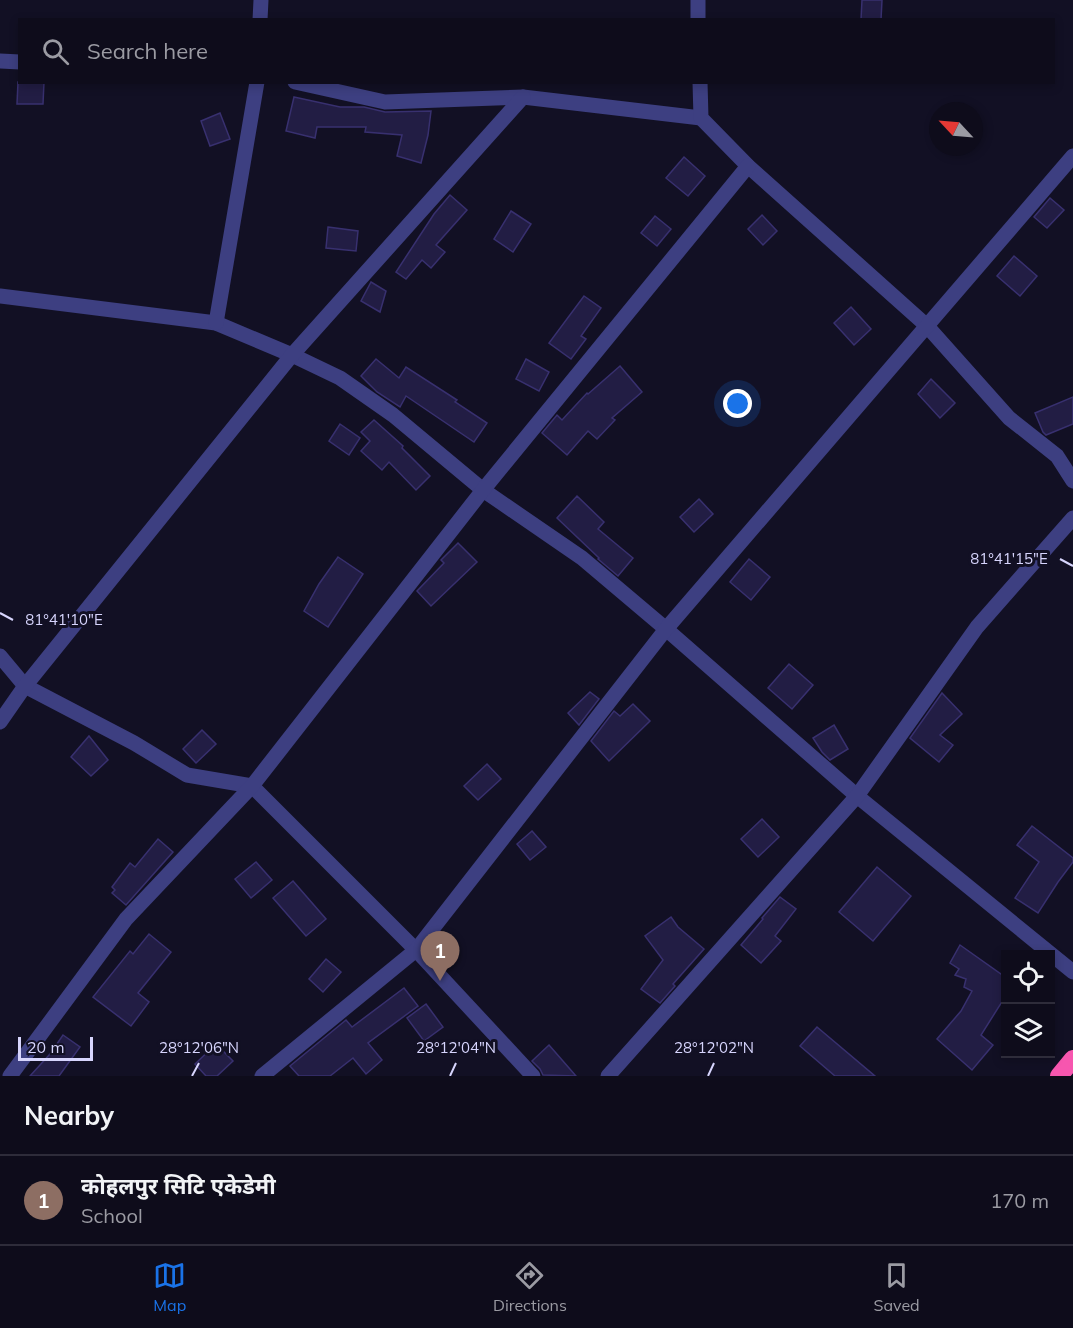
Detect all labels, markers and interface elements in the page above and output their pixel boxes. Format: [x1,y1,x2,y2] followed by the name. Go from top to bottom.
[18,18,1055,84] search box
[39,35,72,68] icon: search
[87,37,208,65] text: Search here
[929,102,983,156] north arrow
[723,389,752,418] your location
[970,549,1048,568] text: 81°41'15"E
[25,610,103,629] text: 81°41'10"E
[420,932,460,981] pin: 1
[1001,950,1055,1058] map controls
[1001,950,1055,1004] button: locate
[1001,1004,1055,1058] button: layers
[18,1034,93,1062] scale bar
[27,1037,64,1057] text: 20 m
[159,1038,239,1057] text: 28°12'06"N
[416,1038,496,1057] text: 28°12'04"N
[674,1038,754,1057] text: 28°12'02"N
[24,1099,114,1132] text: Nearby
[81,1172,276,1200] text: कोहलपुर सिटि एकेडेमी
[38,1188,50,1213] text: 1
[990,1188,1049,1213] text: 170 m
[81,1203,143,1228] text: School
[153,1259,186,1315] tab: Map
[493,1259,567,1315] tab: Directions
[874,1259,920,1315] tab: Saved

